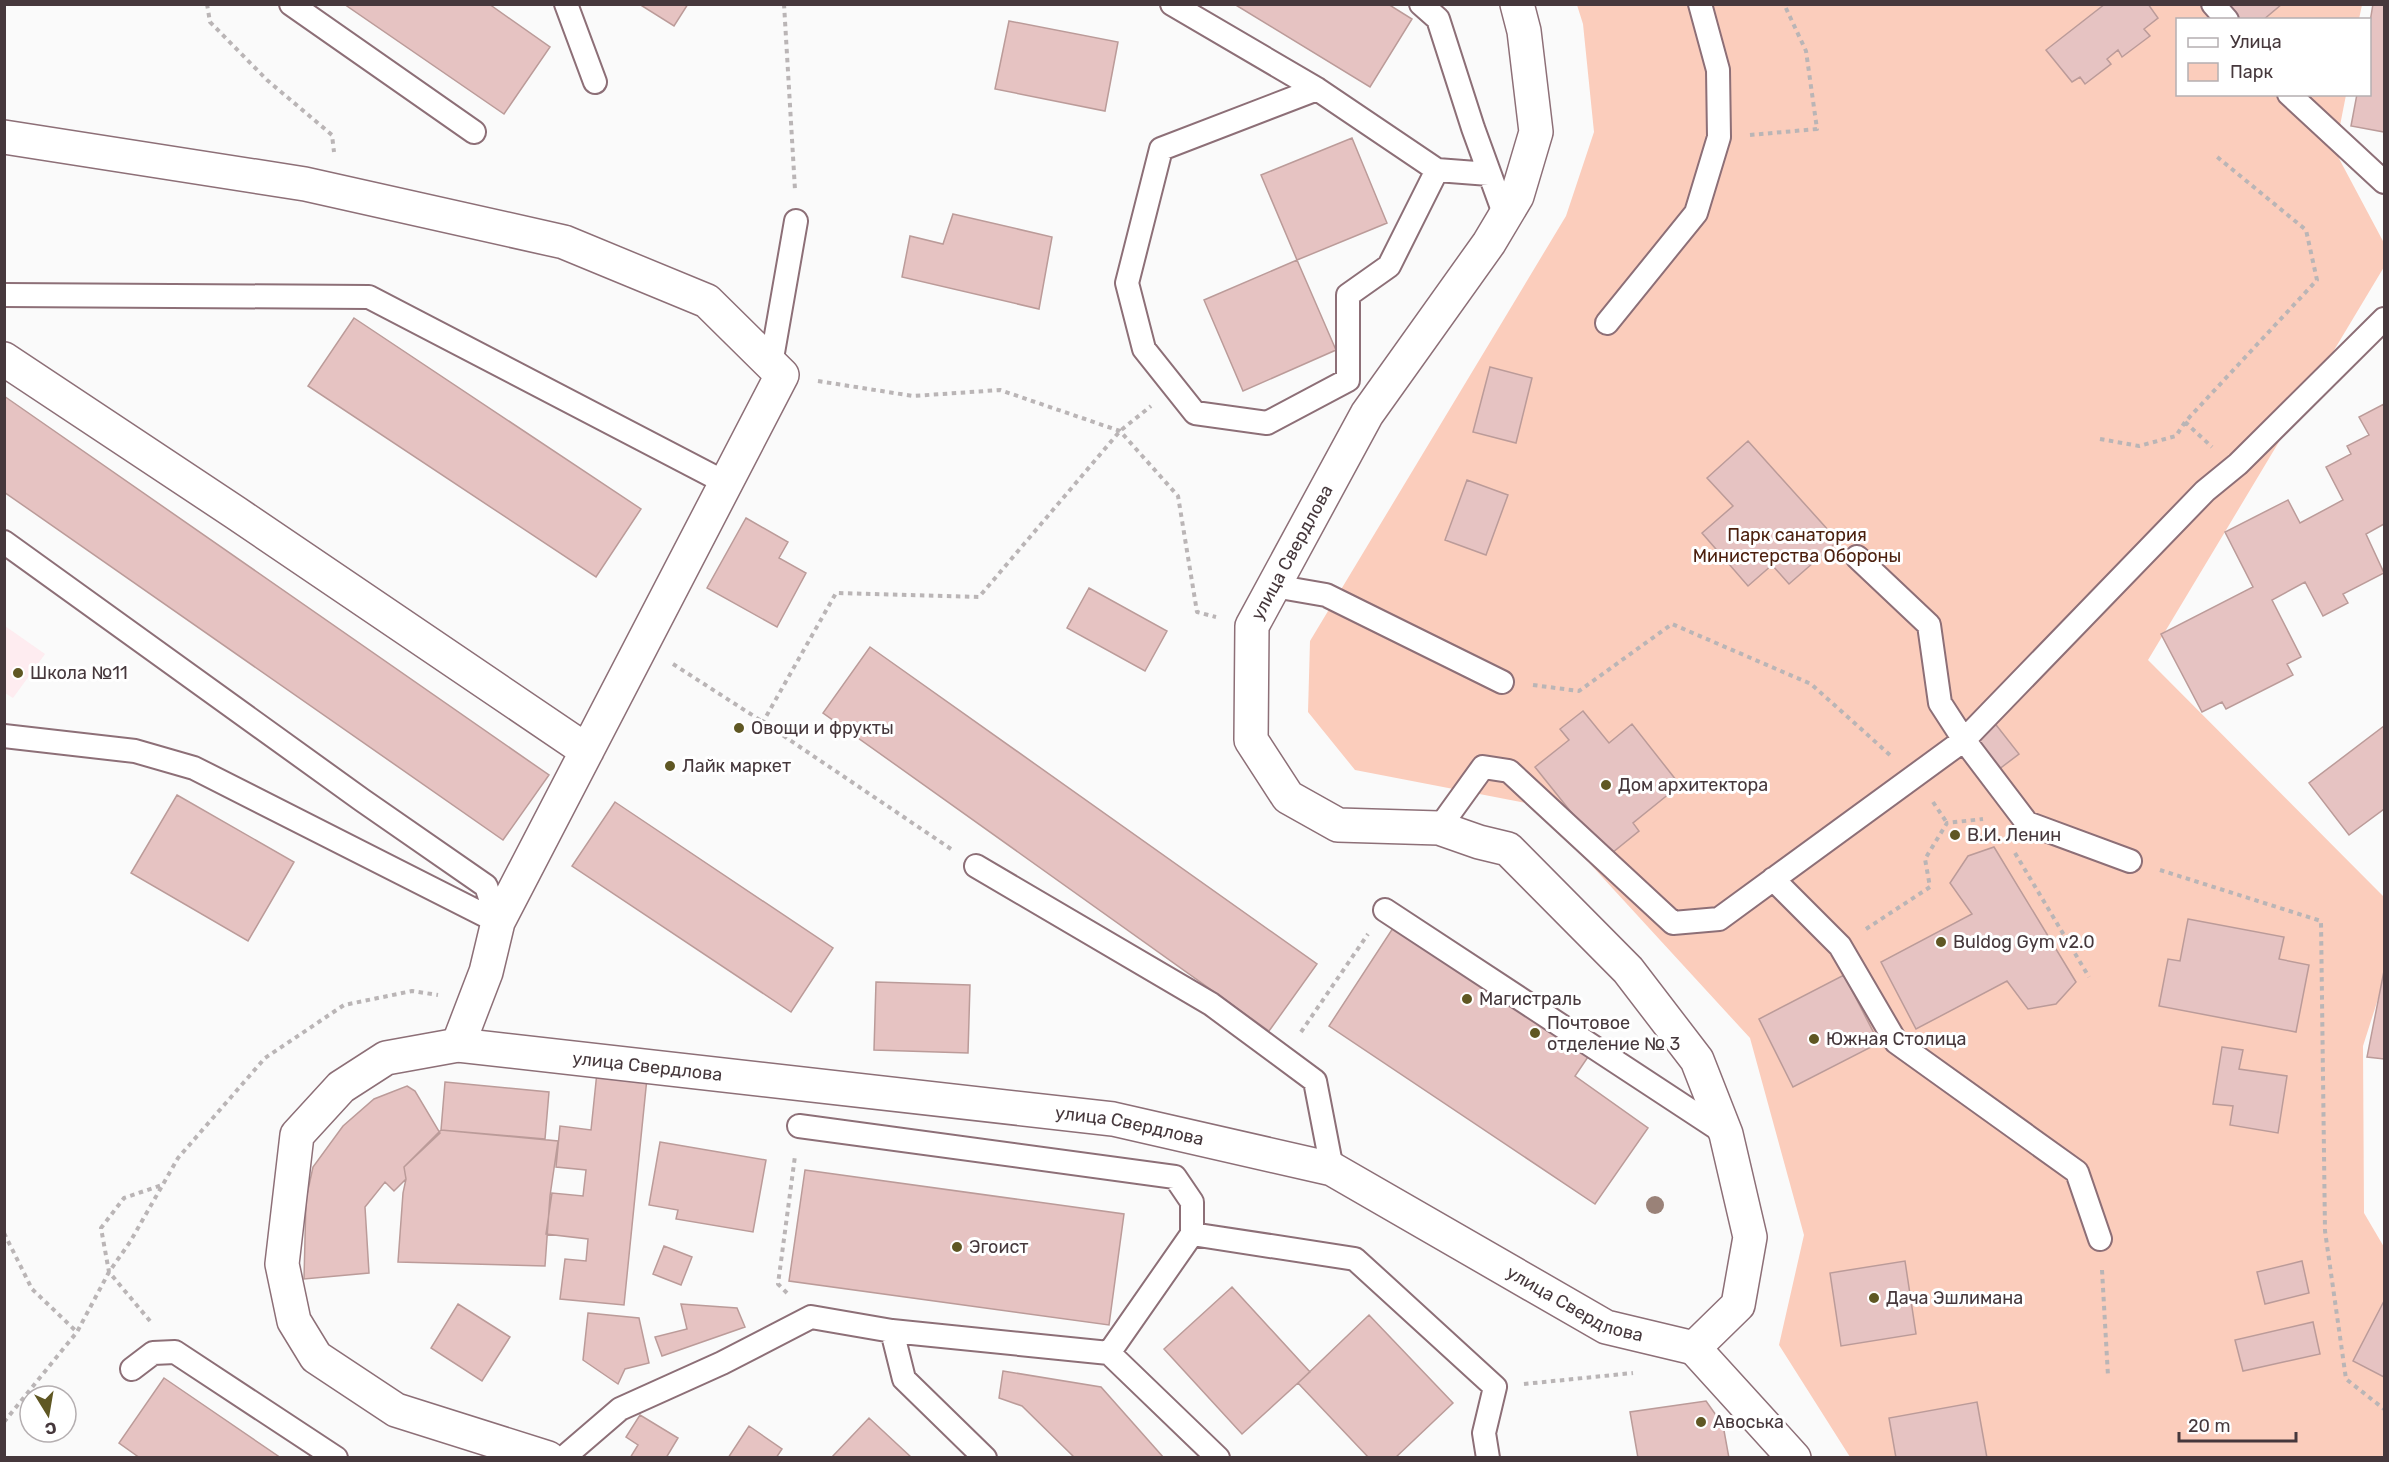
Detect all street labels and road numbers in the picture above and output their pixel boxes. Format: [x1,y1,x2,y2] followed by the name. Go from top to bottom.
[1246,481,1338,624] street label: улица Свердлова
[571,1047,723,1086] street label: улица Свердлова
[1054,1102,1206,1150] street label: улица Свердлова
[1503,1261,1645,1346] street label: улица Свердлова

